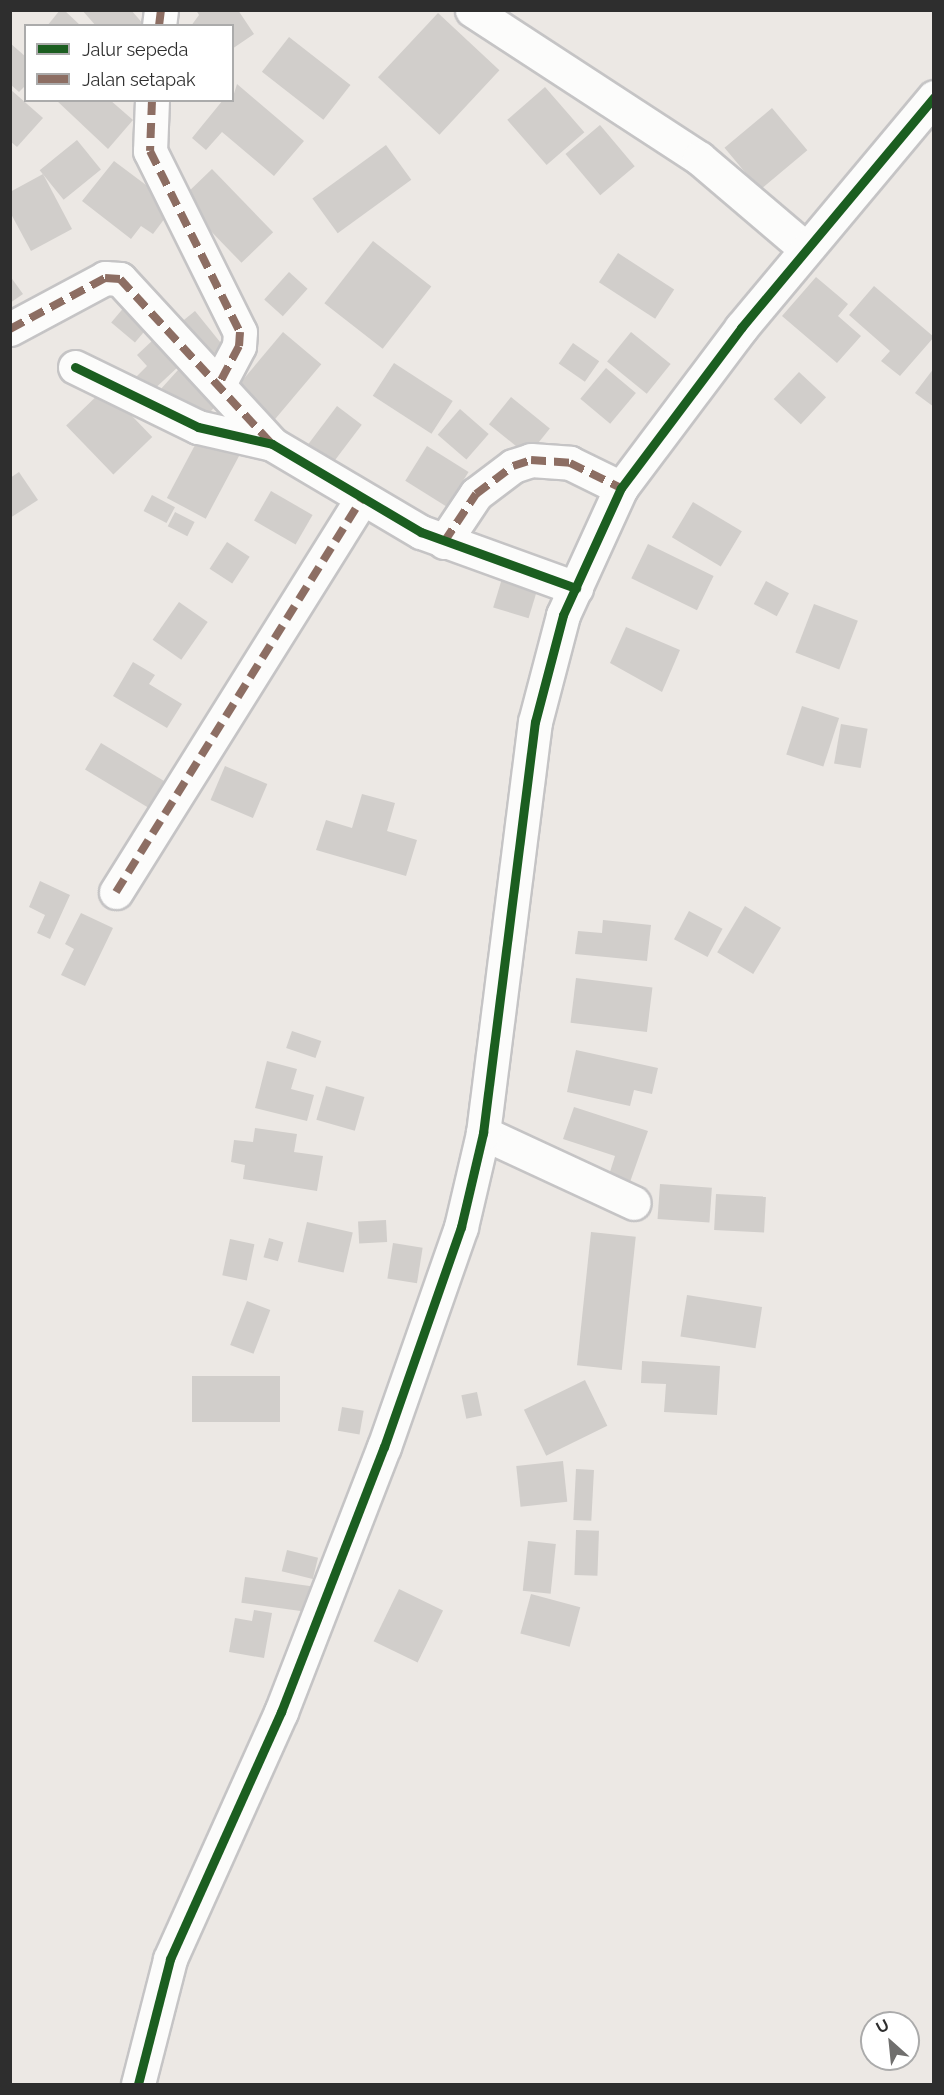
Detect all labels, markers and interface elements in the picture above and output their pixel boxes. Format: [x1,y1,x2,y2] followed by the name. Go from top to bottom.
[24,24,234,102] legend
[82,39,188,60] text: Jalur sepeda
[82,69,196,90] text: Jalan setapak
[860,2011,920,2071] north arrow
[873,2015,892,2037] text: U

